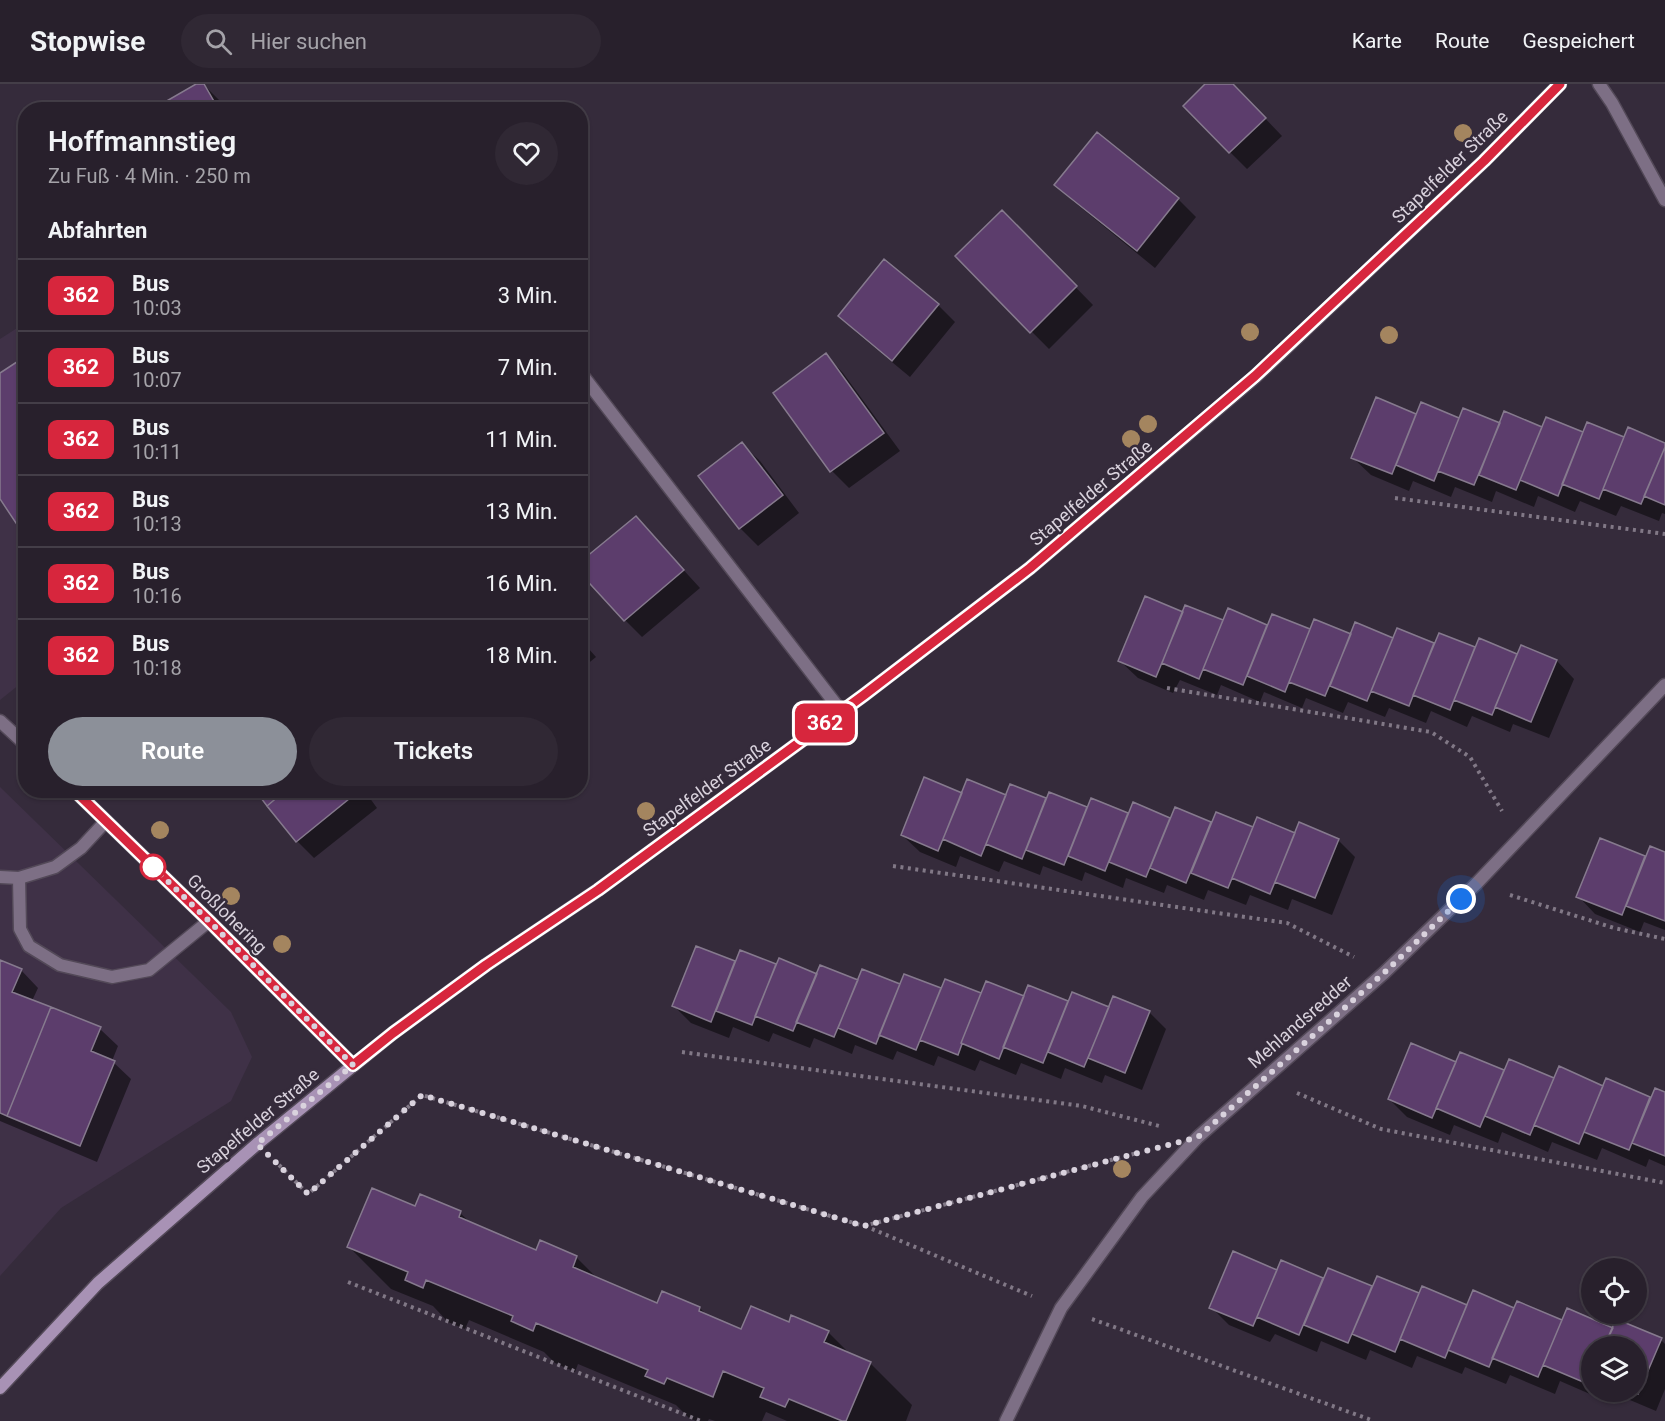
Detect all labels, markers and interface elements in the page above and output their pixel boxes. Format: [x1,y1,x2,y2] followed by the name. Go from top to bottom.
[181,14,601,68] search box
[30,25,145,58] text: Stopwise
[202,25,235,58] icon: search
[250,29,367,54] text: Hier suchen
[1352,29,1402,53] text: Karte
[1435,29,1489,53] text: Route
[1522,29,1635,53] text: Gespeichert
[1387,106,1512,227] street label: Stapelfelder Straße
[495,122,558,185] button: heart
[48,125,236,158] text: Hoffmannstieg
[48,164,251,188] text: Zu Fuß · 4 Min. · 250 m
[48,218,147,243] text: Abfahrten
[132,271,170,296] text: Bus
[63,283,99,307] text: 362
[498,283,558,308] text: 3 Min.
[132,296,182,320] text: 10:03
[132,343,170,368] text: Bus
[63,355,99,379] text: 362
[498,355,558,380] text: 7 Min.
[132,368,182,392] text: 10:07
[132,415,170,440] text: Bus
[63,427,99,451] text: 362
[485,427,558,452] text: 11 Min.
[1025,435,1156,550] street label: Stapelfelder Straße
[132,440,182,464] text: 10:11
[132,487,170,512] text: Bus
[63,499,99,523] text: 362
[485,499,558,524] text: 13 Min.
[132,512,182,536] text: 10:13
[132,559,170,584] text: Bus
[63,571,99,595] text: 362
[485,571,558,596] text: 16 Min.
[132,584,182,608] text: 10:16
[132,631,170,656] text: Bus
[63,643,99,667] text: 362
[485,643,558,668] text: 18 Min.
[132,656,182,680] text: 10:18
[790,704,860,742] line badge: 362
[807,711,843,735] text: 362
[48,717,297,786] button: Route
[309,717,558,786] button: Tickets
[639,734,775,841] street label: Stapelfelder Straße
[140,854,166,880] unlabelled marker
[183,870,271,958] street label: Großlohering
[1446,884,1476,914] your location
[1244,971,1356,1072] street label: Mehlandsredder
[192,1063,323,1178] street label: Stapelfelder Straße
[1581,1258,1647,1402] map controls
[1581,1258,1647,1324] button: locate
[1581,1336,1647,1402] button: layers

